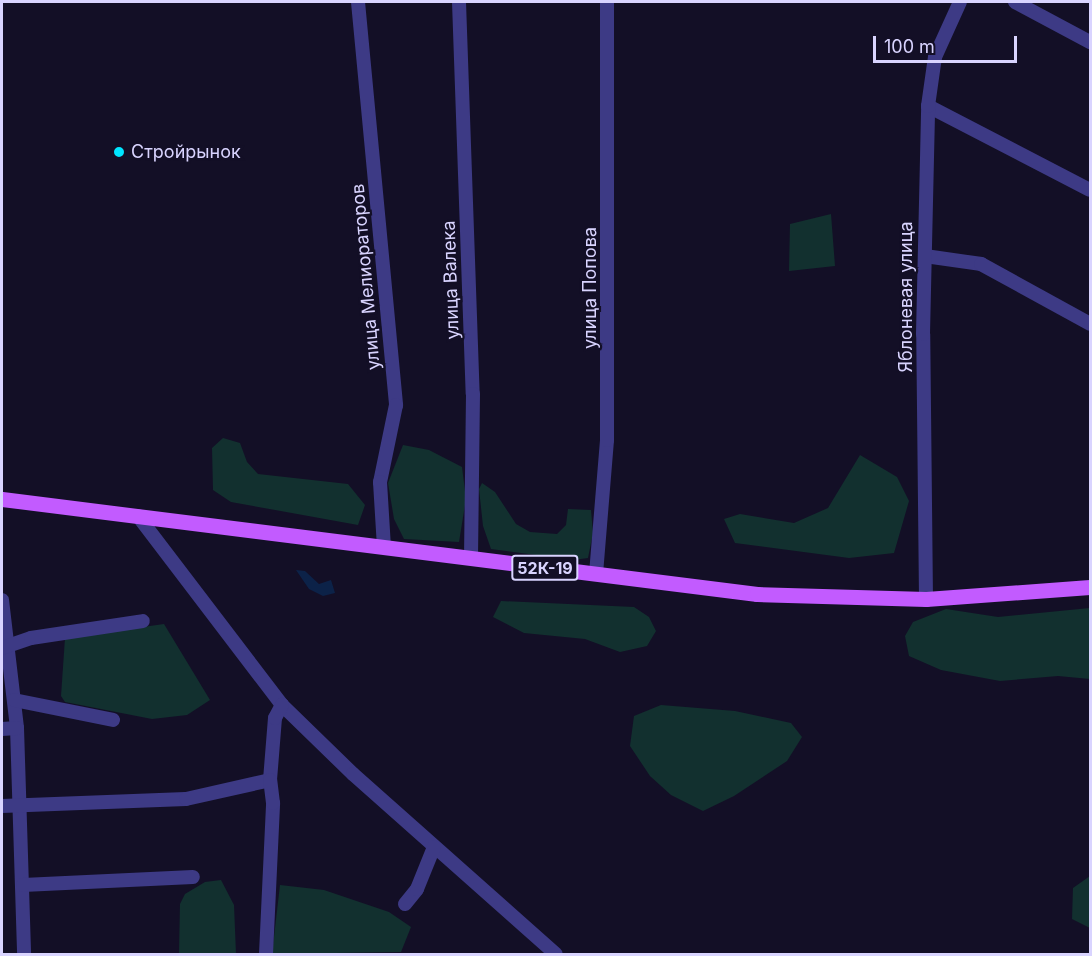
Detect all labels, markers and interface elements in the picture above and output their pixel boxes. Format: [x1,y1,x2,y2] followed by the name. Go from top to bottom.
[876,24,1020,62] scale bar
[884,36,935,57] text: 100 m
[131,141,241,163] place label: Стройрынок
[112,145,126,159] marker: Стройрынок
[347,183,385,371] street label: улица Мелиораторов
[438,220,464,340] street label: улица Валека
[895,222,917,372] street label: Яблоневая улица
[579,227,601,349] street label: улица Попова
[510,555,580,581] road number: 52К-19

